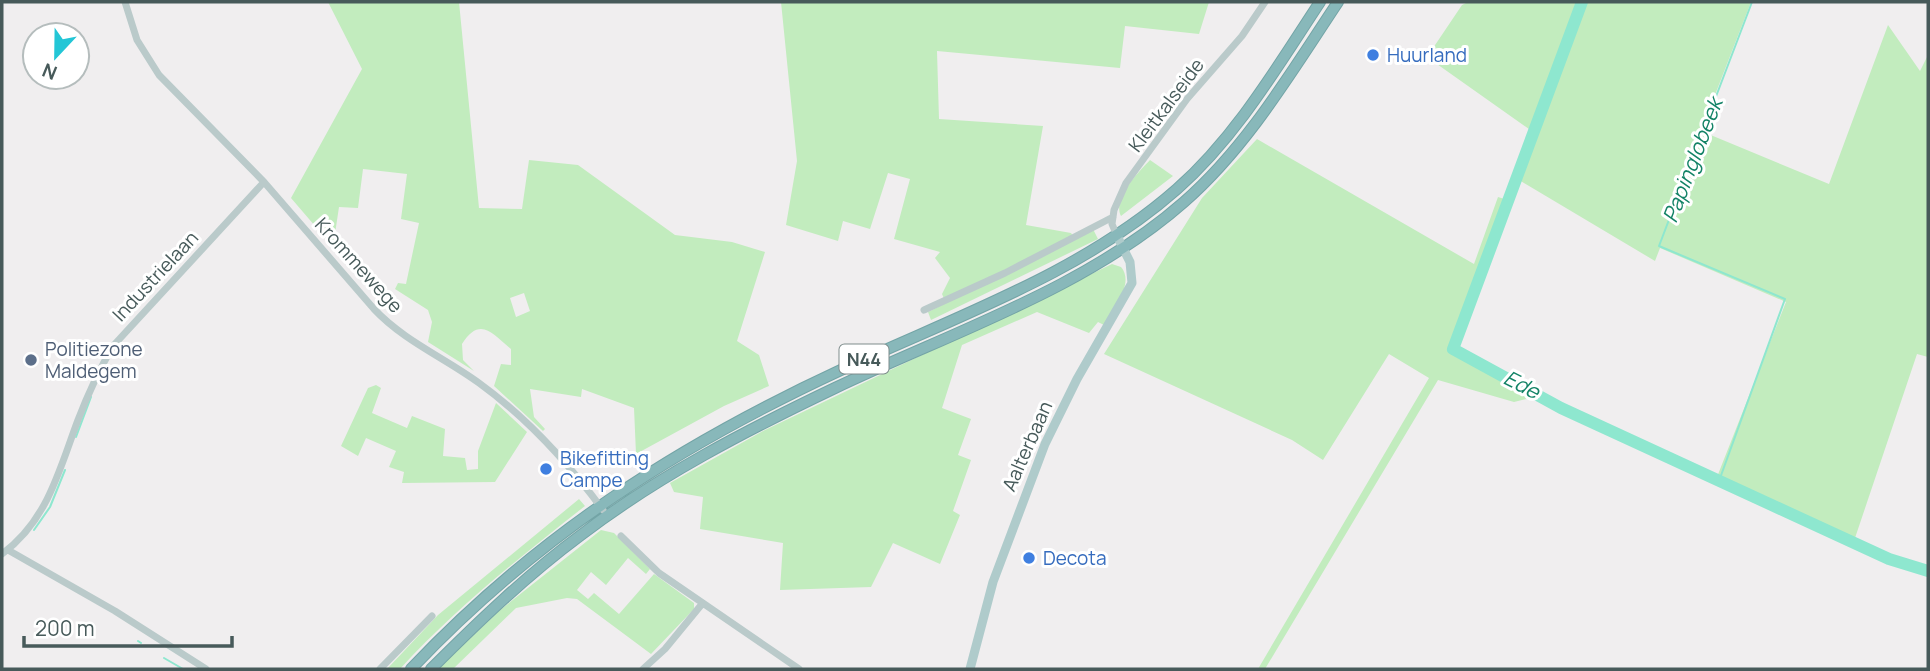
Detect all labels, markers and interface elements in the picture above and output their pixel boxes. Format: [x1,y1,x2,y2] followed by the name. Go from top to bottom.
[21,21,91,91] north arrow
[1387,42,1467,68] place label: Huurland
[1365,47,1381,63] marker: Huurland
[1122,53,1210,157] street label: Kleitkalseide
[38,57,61,86] text: N
[1655,92,1729,226] water label: Papinglobeek
[309,212,409,318] street label: Krommewege
[106,225,204,327] street label: Industrielaan
[45,336,143,384] place label: Politiezone Maldegem
[840,344,888,374] road number: N44
[23,352,39,368] marker: Politiezone Maldegem
[1499,363,1546,406] water label: Ede
[996,397,1058,495] street label: Aalterbaan
[560,445,649,493] place label: Bikefitting Campe
[538,461,554,477] marker: Bikefitting Campe
[1043,545,1107,571] place label: Decota
[1021,550,1037,566] marker: Decota
[24,604,233,648] scale bar
[35,614,95,642] text: 200 m

